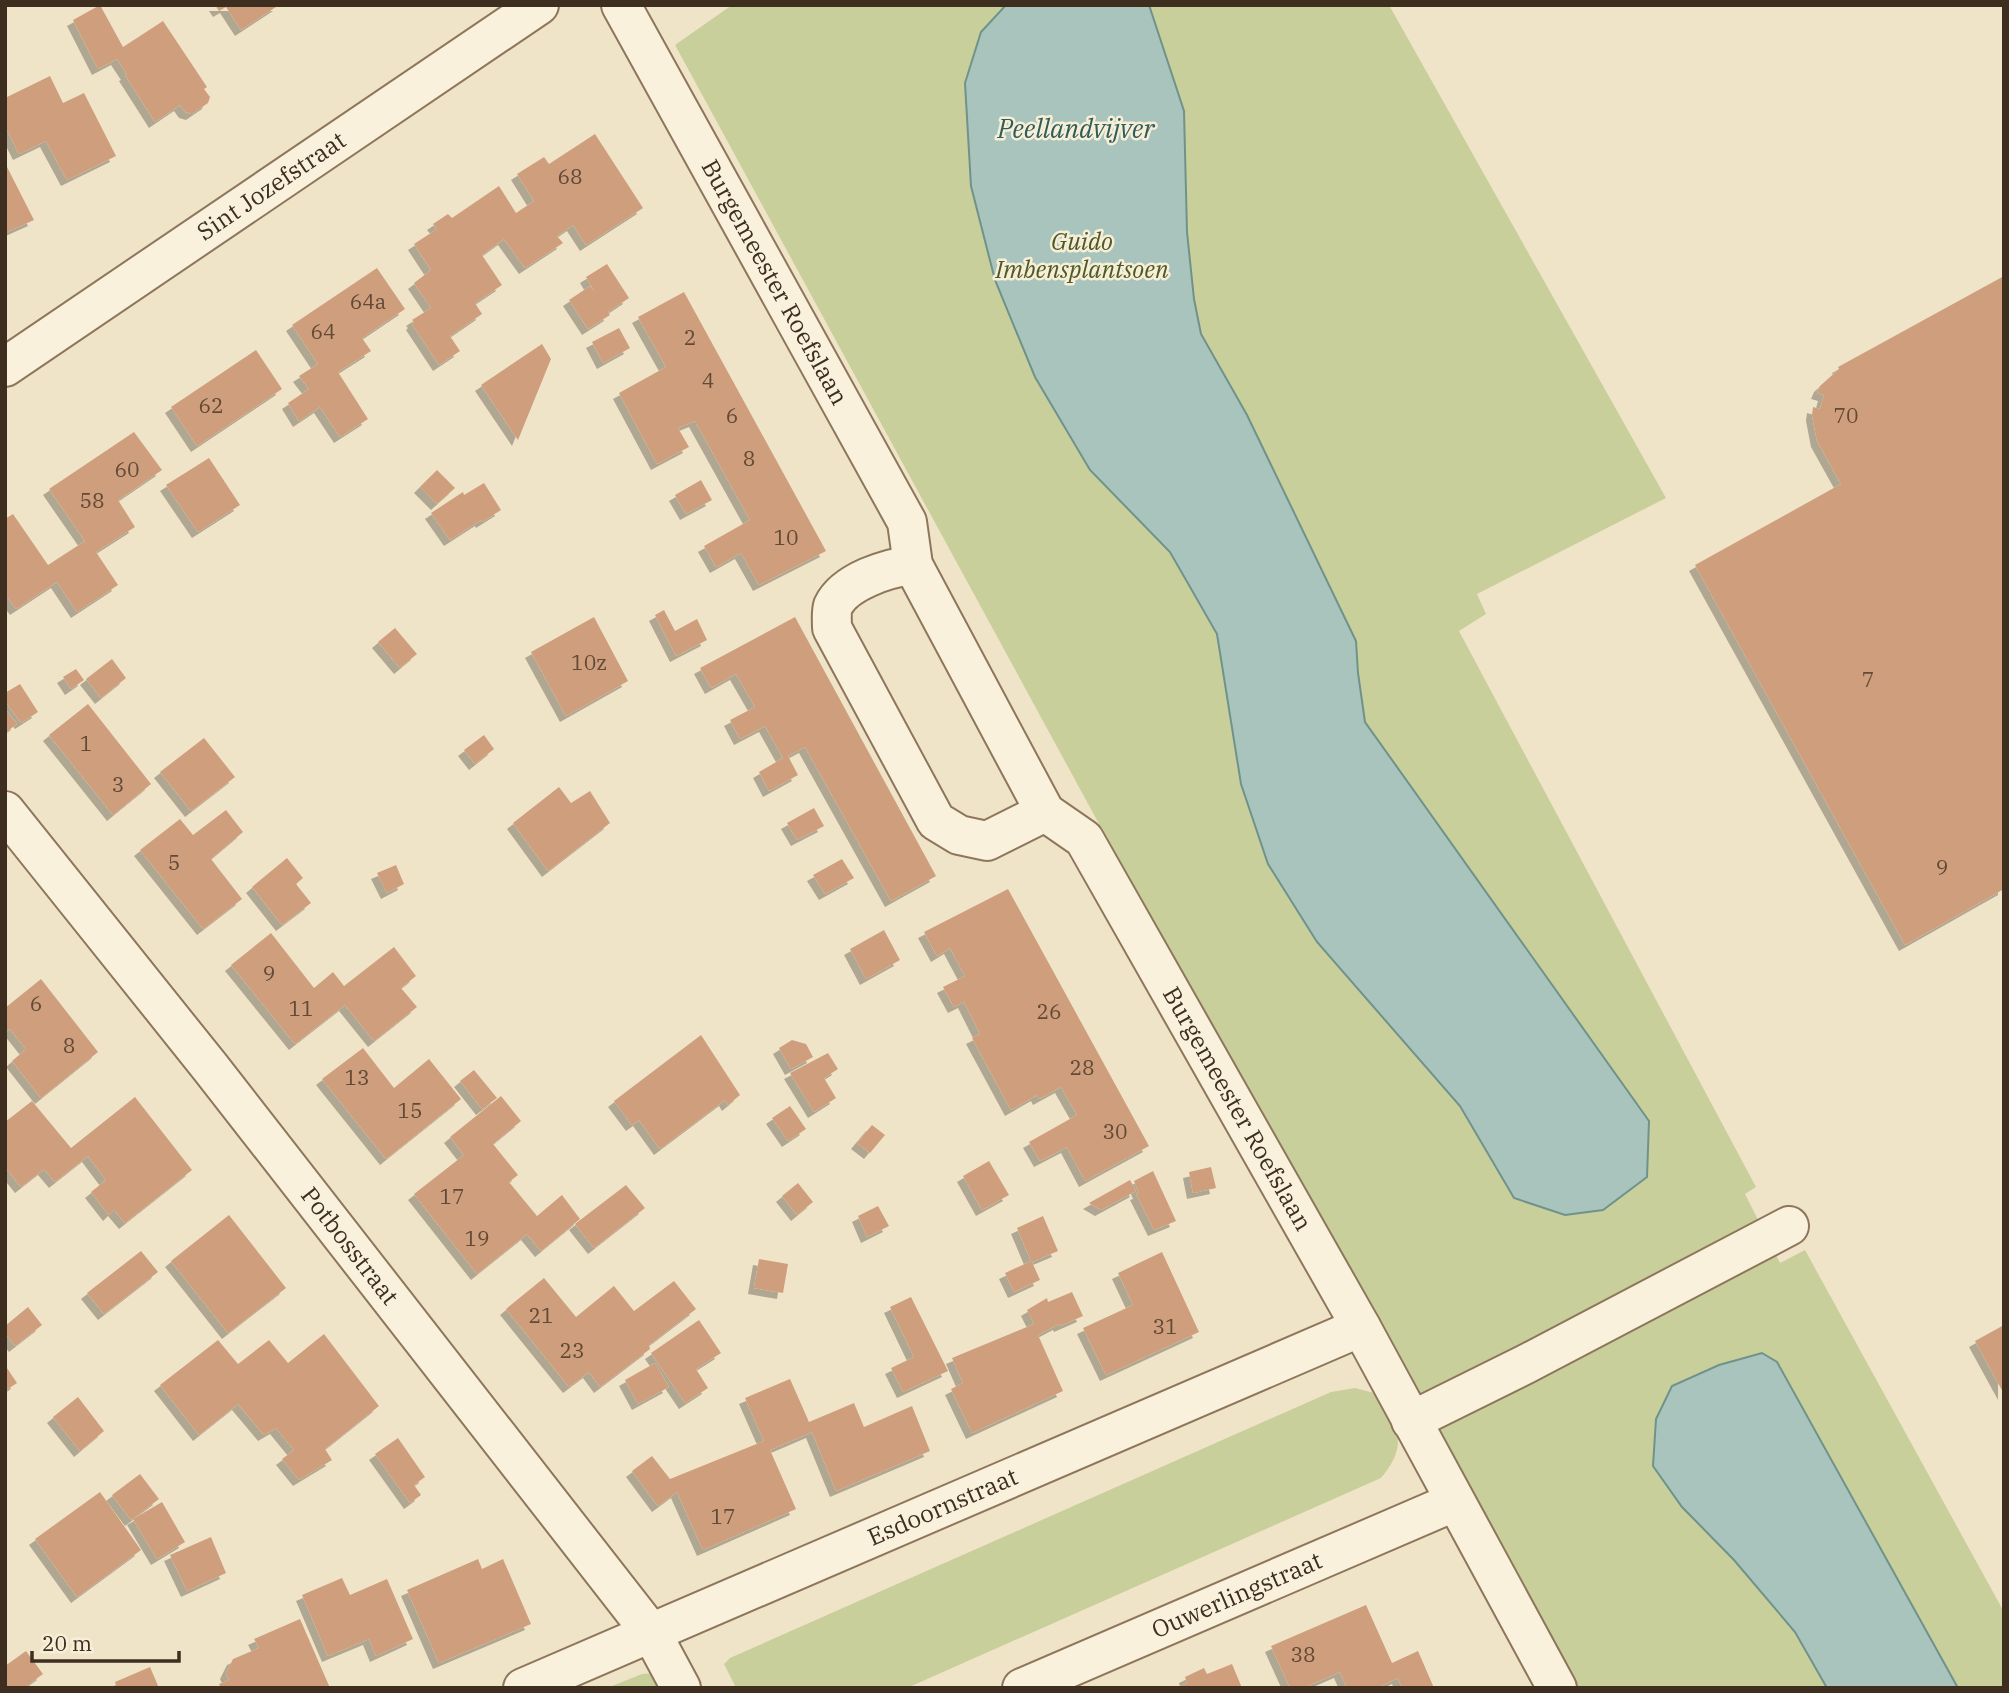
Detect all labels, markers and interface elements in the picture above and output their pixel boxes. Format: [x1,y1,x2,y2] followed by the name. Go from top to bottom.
[996,111,1155,145] water label: Peellandvijver
[190,124,352,247] street label: Sint Jozefstraat
[695,153,856,410] street label: Burgemeester Roefslaan
[557,162,583,190] house number: 68
[994,225,1169,285] park label: Guido Imbensplantsoen
[350,287,386,315] house number: 64a
[310,317,336,345] house number: 64
[684,323,696,351] house number: 2
[702,366,714,394] house number: 4
[198,391,224,419] house number: 62
[726,401,738,429] house number: 6
[1833,401,1859,429] house number: 70
[743,444,755,472] house number: 8
[114,455,140,483] house number: 60
[79,486,105,514] house number: 58
[773,523,799,551] house number: 10
[571,648,607,676] house number: 10z
[1862,665,1874,693] house number: 7
[80,729,92,757] house number: 1
[112,770,124,798] house number: 3
[168,848,180,876] house number: 5
[1936,853,1948,881] house number: 9
[263,959,275,987] house number: 9
[1156,980,1320,1236] street label: Burgemeester Roefslaan
[30,989,42,1017] house number: 6
[288,994,314,1022] house number: 11
[1036,997,1062,1025] house number: 26
[63,1031,75,1059] house number: 8
[1069,1053,1095,1081] house number: 28
[344,1063,370,1091] house number: 13
[397,1096,423,1124] house number: 15
[1102,1117,1128,1145] house number: 30
[294,1180,406,1311] street label: Potbosstraat
[439,1182,465,1210] house number: 17
[464,1224,490,1252] house number: 19
[528,1301,554,1329] house number: 21
[1152,1312,1178,1340] house number: 31
[559,1336,585,1364] house number: 23
[862,1460,1022,1553] street label: Esdoornstraat
[710,1502,736,1530] house number: 17
[1146,1544,1327,1645] street label: Ouwerlingstraat
[32,1620,178,1664] scale bar
[42,1629,92,1657] text: 20 m
[1290,1640,1316,1668] house number: 38

